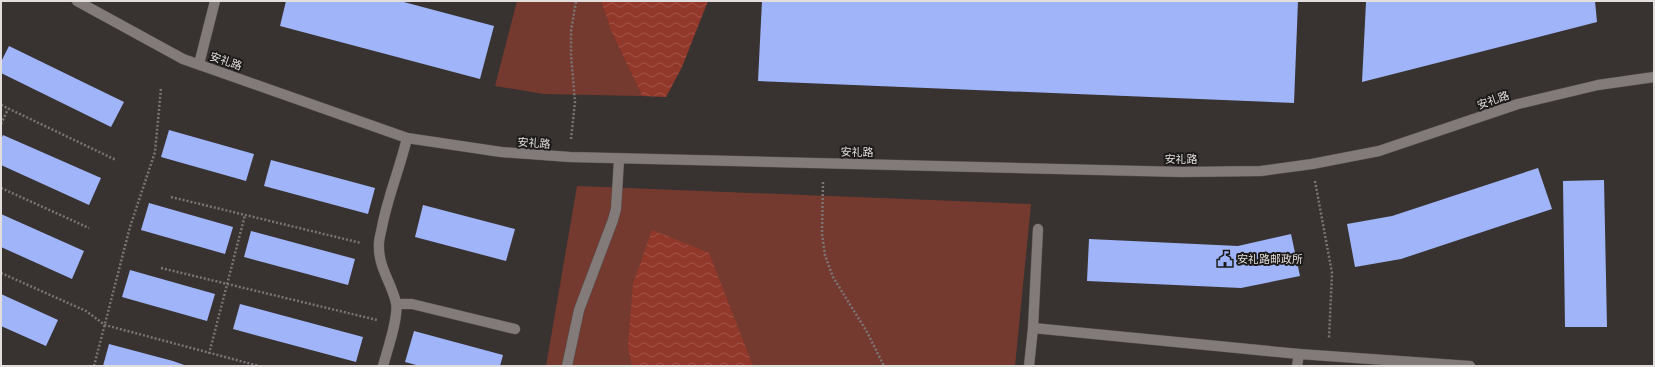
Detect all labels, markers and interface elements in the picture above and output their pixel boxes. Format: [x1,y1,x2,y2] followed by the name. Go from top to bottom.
[208,49,244,73] street label: 安礼路
[1475,88,1511,112] street label: 安礼路
[517,135,551,151] street label: 安礼路
[840,145,874,159] street label: 安礼路
[1165,152,1198,166] street label: 安礼路
[1216,250,1234,268] public building icon: 安礼路邮政所
[1237,252,1303,266] place label: 安礼路邮政所

